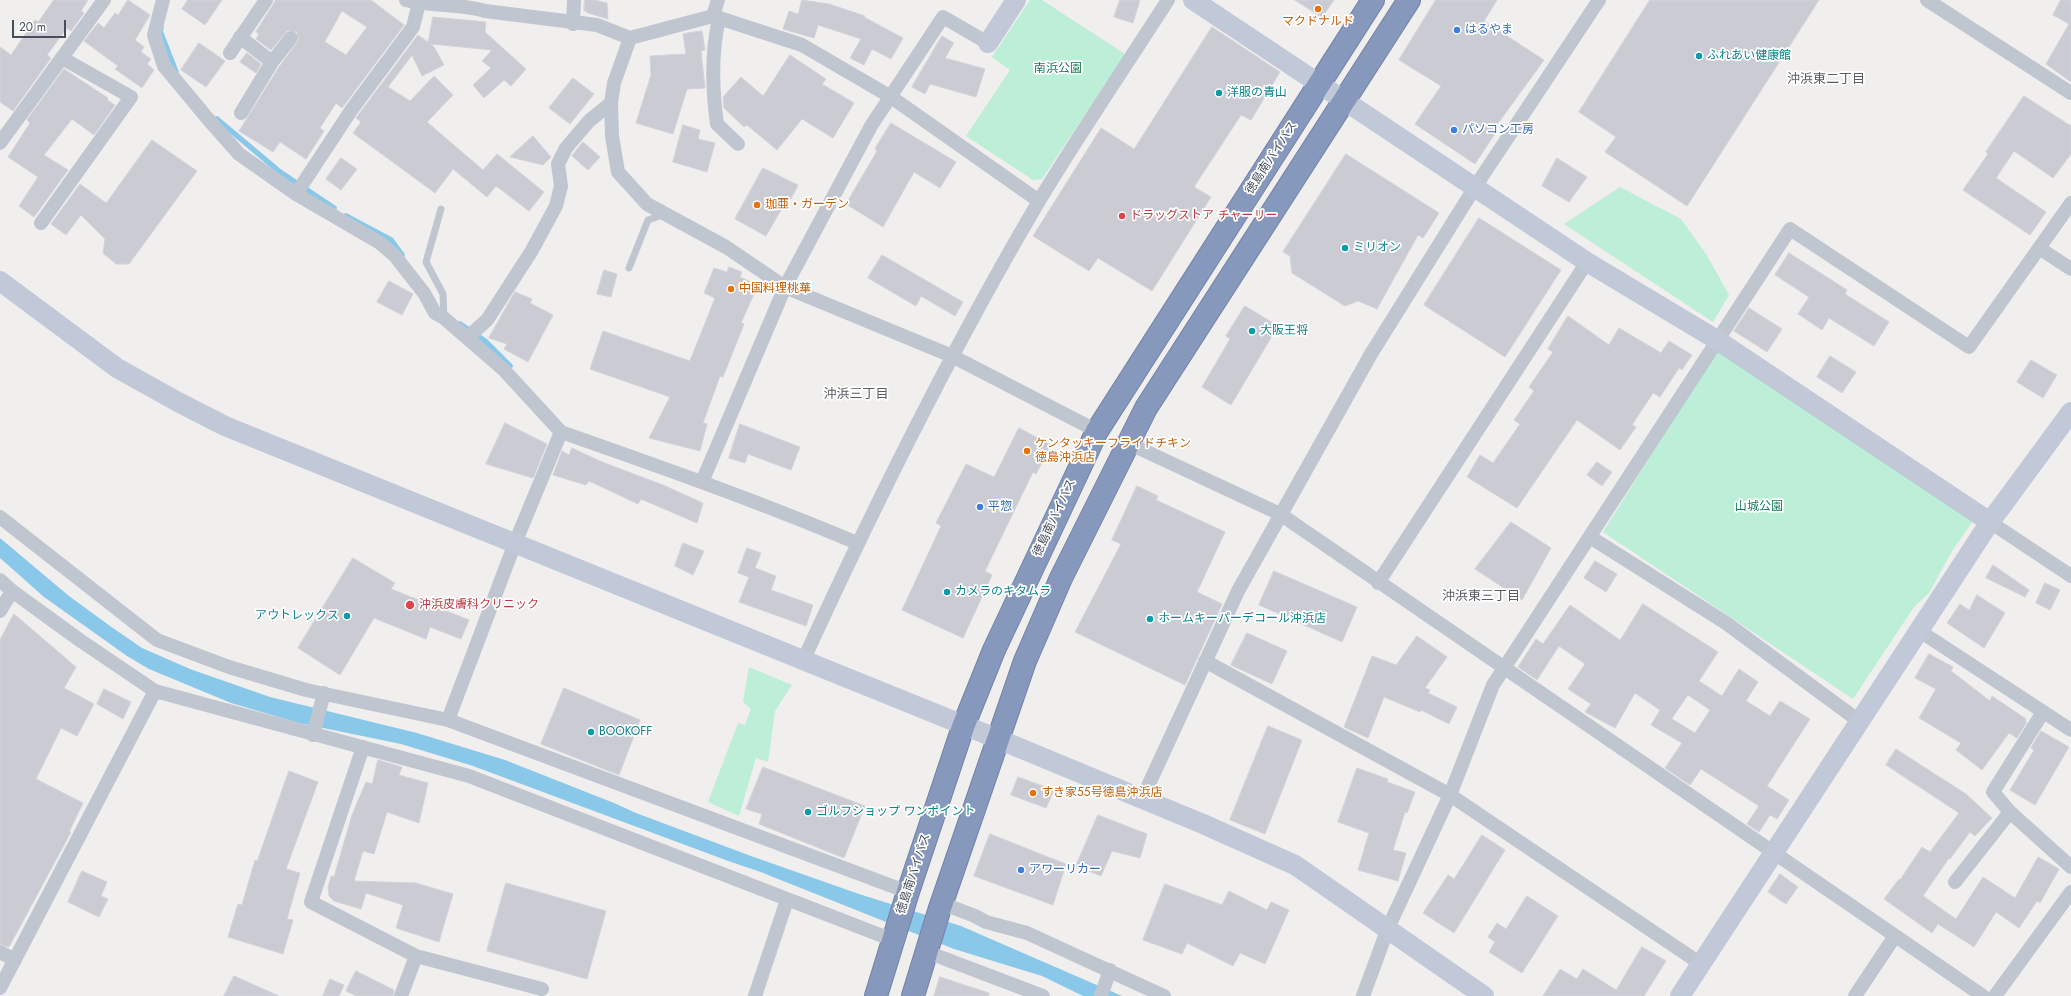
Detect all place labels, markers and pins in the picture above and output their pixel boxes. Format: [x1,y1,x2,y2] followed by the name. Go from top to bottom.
[1313,4,1323,14] marker: マクドナルド
[1282,15,1354,29] place label: マクドナルド
[1465,23,1513,37] place label: はるやま
[1452,25,1462,35] marker: はるやま
[1707,49,1791,63] place label: ふれあい健康館
[1694,51,1704,61] marker: ふれあい健康館
[1227,86,1287,100] place label: 洋服の青山
[1214,88,1224,98] marker: 洋服の青山
[1462,123,1534,137] place label: パソコン工房
[1449,125,1459,135] marker: パソコン工房
[765,198,849,212] place label: 珈亜・ガーデン
[752,200,762,210] marker: 珈亜・ガーデン
[1130,209,1278,223] place label: ドラッグストア チャーリー
[1117,211,1127,221] marker: ドラッグストア チャーリー
[1353,241,1401,255] place label: ミリオン
[1340,243,1350,253] marker: ミリオン
[739,282,811,296] place label: 中国料理桃華
[726,284,736,294] marker: 中国料理桃華
[1260,324,1308,338] place label: 大阪王将
[1247,326,1257,336] marker: 大阪王将
[1035,437,1191,465] place label: ケンタッキーフライドチキン 徳島沖浜店
[1022,446,1032,456] marker: ケンタッキーフライドチキン 徳島沖浜店
[988,500,1012,514] place label: 平惣
[975,502,985,512] marker: 平惣
[955,585,1051,599] place label: カメラのキタムラ
[942,587,952,597] marker: カメラのキタムラ
[419,598,539,612] place label: 沖浜皮膚科クリニック
[404,599,416,611] marker: 沖浜皮膚科クリニック
[255,609,339,623] place label: アウトレックス
[342,611,352,621] marker: アウトレックス
[1158,612,1326,626] place label: ホームキーパーデコール沖浜店
[1145,614,1155,624] marker: ホームキーパーデコール沖浜店
[599,725,652,739] place label: BOOKOFF
[586,727,596,737] marker: BOOKOFF
[1041,786,1163,800] place label: すき家55号徳島沖浜店
[1028,788,1038,798] marker: すき家55号徳島沖浜店
[816,805,976,819] place label: ゴルフショップ ワンポイント
[803,807,813,817] marker: ゴルフショップ ワンポイント
[1029,863,1101,877] place label: アワーリカー
[1016,865,1026,875] marker: アワーリカー

